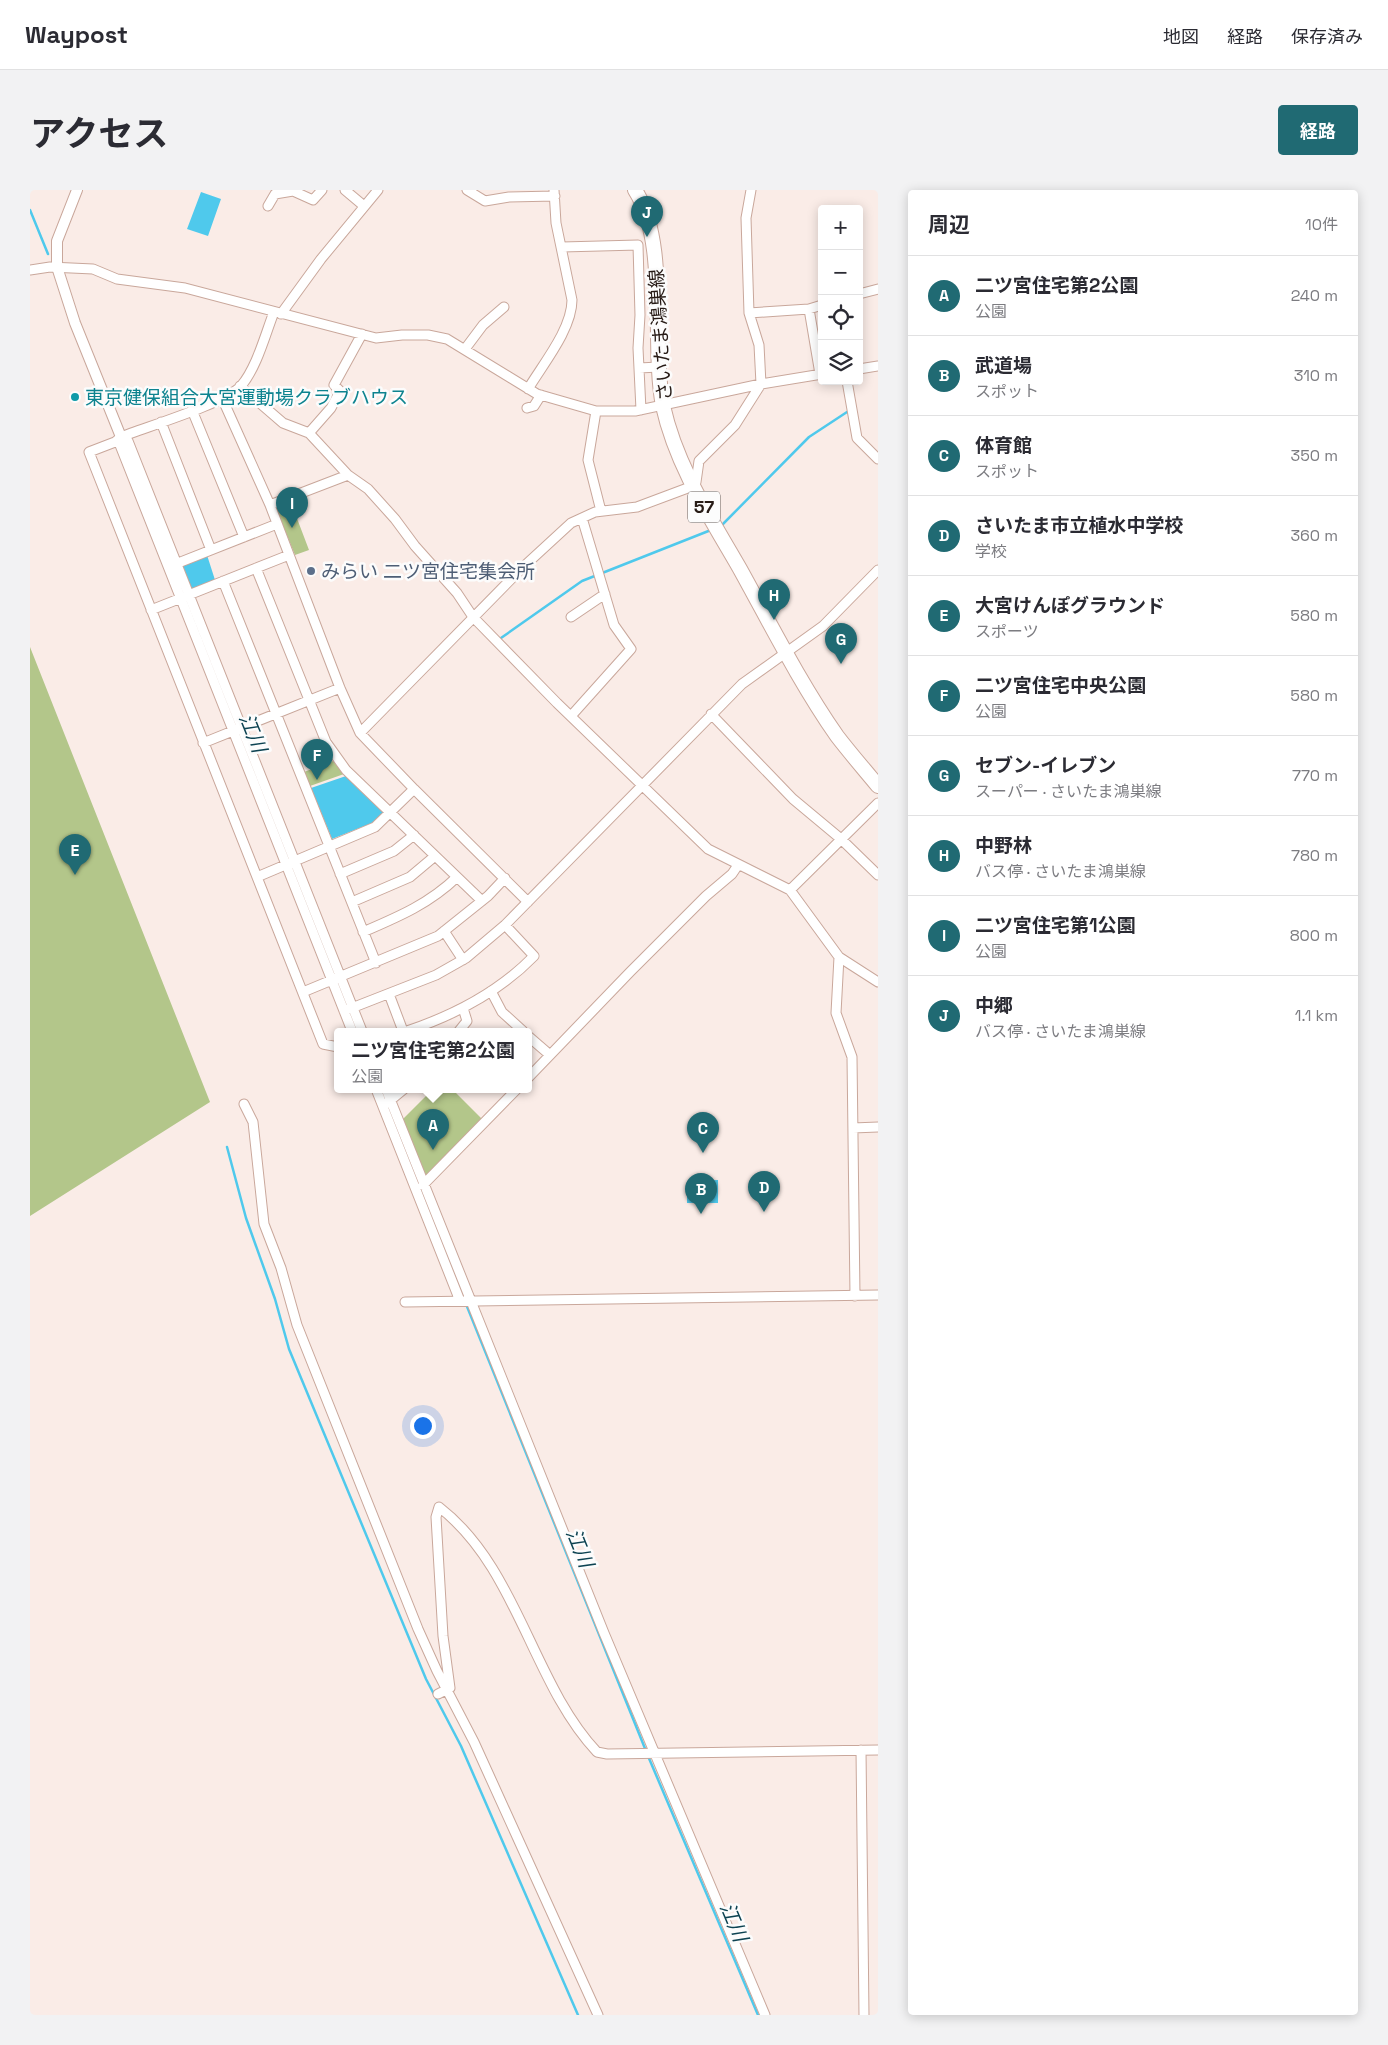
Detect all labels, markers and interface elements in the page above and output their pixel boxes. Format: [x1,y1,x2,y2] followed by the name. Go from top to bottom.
[25,19,128,50] text: Waypost
[1163,25,1199,48] text: 地図
[1227,25,1263,48] text: 経路
[1291,25,1363,48] text: 保存済み
[1278,105,1358,155] button: 経路
[30,112,168,156] text: アクセス
[631,196,663,237] pin: J
[818,205,863,385] map controls
[818,205,863,250] button: +
[928,211,970,238] text: 周辺
[1305,214,1338,235] text: 10件
[818,250,863,295] button: −
[643,268,678,402] street label: さいたま鴻巣線
[975,273,1138,298] text: 二ツ宮住宅第2公園
[939,285,949,306] text: A
[1291,285,1338,306] text: 240 m
[818,295,863,340] button: locate
[975,301,1007,322] text: 公園
[818,340,863,385] button: layers
[975,353,1032,378] text: 武道場
[939,365,949,386] text: B
[1294,365,1338,386] text: 310 m
[975,381,1039,402] text: スポット
[85,385,408,410] place label: 東京健保組合大宮運動場クラブハウス
[69,391,81,403] marker: 東京健保組合大宮運動場クラブハウス
[975,433,1032,458] text: 体育館
[939,445,949,466] text: C
[1291,445,1338,466] text: 350 m
[975,461,1039,482] text: スポット
[276,487,308,528] pin: I
[688,492,720,522] road number: 57
[975,513,1183,538] text: さいたま市立植水中学校
[939,525,949,546] text: D
[1290,525,1338,546] text: 360 m
[975,541,1007,562] text: 学校
[321,559,535,584] place label: みらい 二ツ宮住宅集会所
[305,565,317,577] marker: みらい 二ツ宮住宅集会所
[758,579,790,620] pin: H
[975,593,1165,618] text: 大宮けんぽグラウンド
[940,605,948,626] text: E
[1290,605,1338,626] text: 580 m
[975,621,1039,642] text: スポーツ
[825,623,857,664] pin: G
[975,673,1146,698] text: 二ツ宮住宅中央公園
[940,685,948,706] text: F
[1290,685,1338,706] text: 580 m
[975,701,1007,722] text: 公園
[233,710,273,758] water label: 江川
[301,739,333,780] pin: F
[975,753,1116,778] text: セブン-イレブン
[939,765,949,786] text: G
[1292,765,1338,786] text: 770 m
[975,781,1162,802] text: スーパー · さいたま鴻巣線
[975,833,1032,858] text: 中野林
[59,834,91,875] pin: E
[939,845,949,866] text: H
[1291,845,1338,866] text: 780 m
[975,861,1146,882] text: バス停 · さいたま鴻巣線
[975,913,1136,938] text: 二ツ宮住宅第1公園
[942,925,946,946] text: I
[1290,925,1338,946] text: 800 m
[975,941,1007,962] text: 公園
[975,993,1013,1018] text: 中郷
[939,1005,949,1026] text: J
[1295,1005,1338,1026] text: 1.1 km
[975,1021,1146,1042] text: バス停 · さいたま鴻巣線
[334,1028,532,1093] popup
[351,1038,515,1063] text: 二ツ宮住宅第2公園
[351,1066,383,1087] text: 公園
[417,1109,449,1150] pin: A
[687,1112,719,1153] pin: C
[748,1171,780,1212] pin: D
[685,1173,717,1214] pin: B
[410,1413,436,1439] your location
[560,1525,600,1573] water label: 江川
[714,1899,755,1947] water label: 江川

